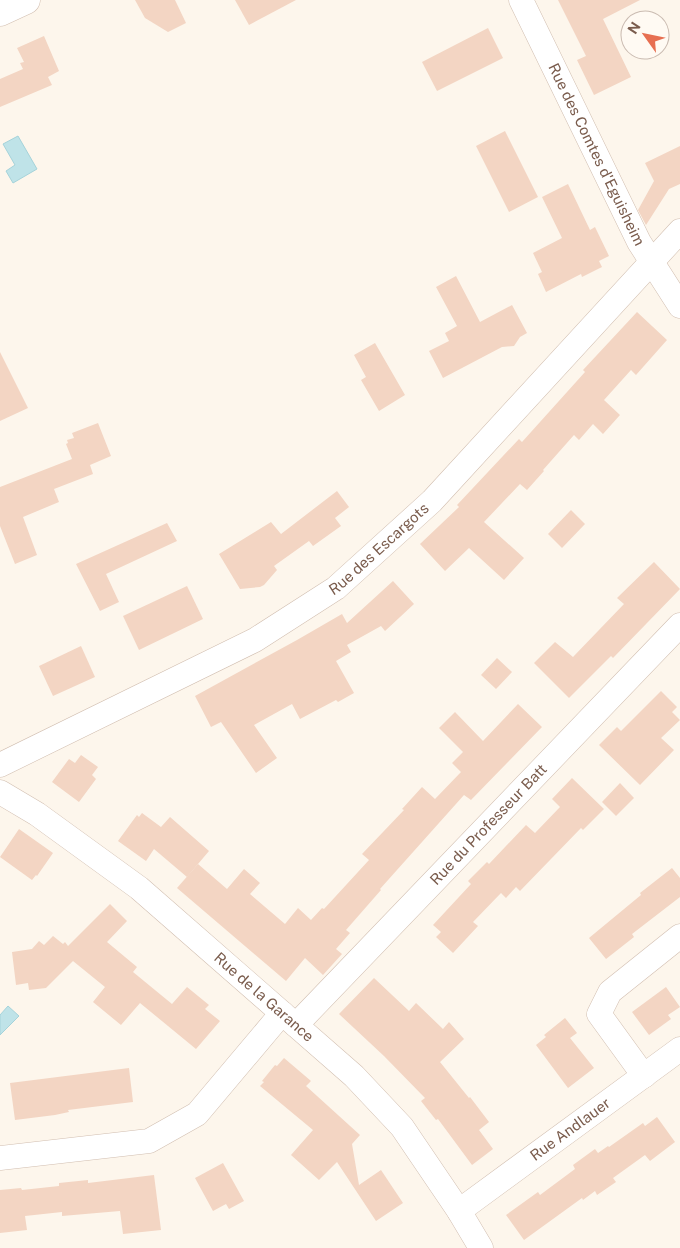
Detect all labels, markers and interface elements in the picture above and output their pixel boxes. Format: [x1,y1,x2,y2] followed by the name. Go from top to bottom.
[620,10,670,60] north arrow
[624,19,644,37] text: N
[545,60,648,248] street label: Rue des Comtes d'Eguisheim
[326,499,432,598] street label: Rue des Escargots
[426,760,550,888] street label: Rue du Professeur Batt
[211,949,317,1045] street label: Rue de la Garance
[527,1094,613,1164] street label: Rue Andlauer

